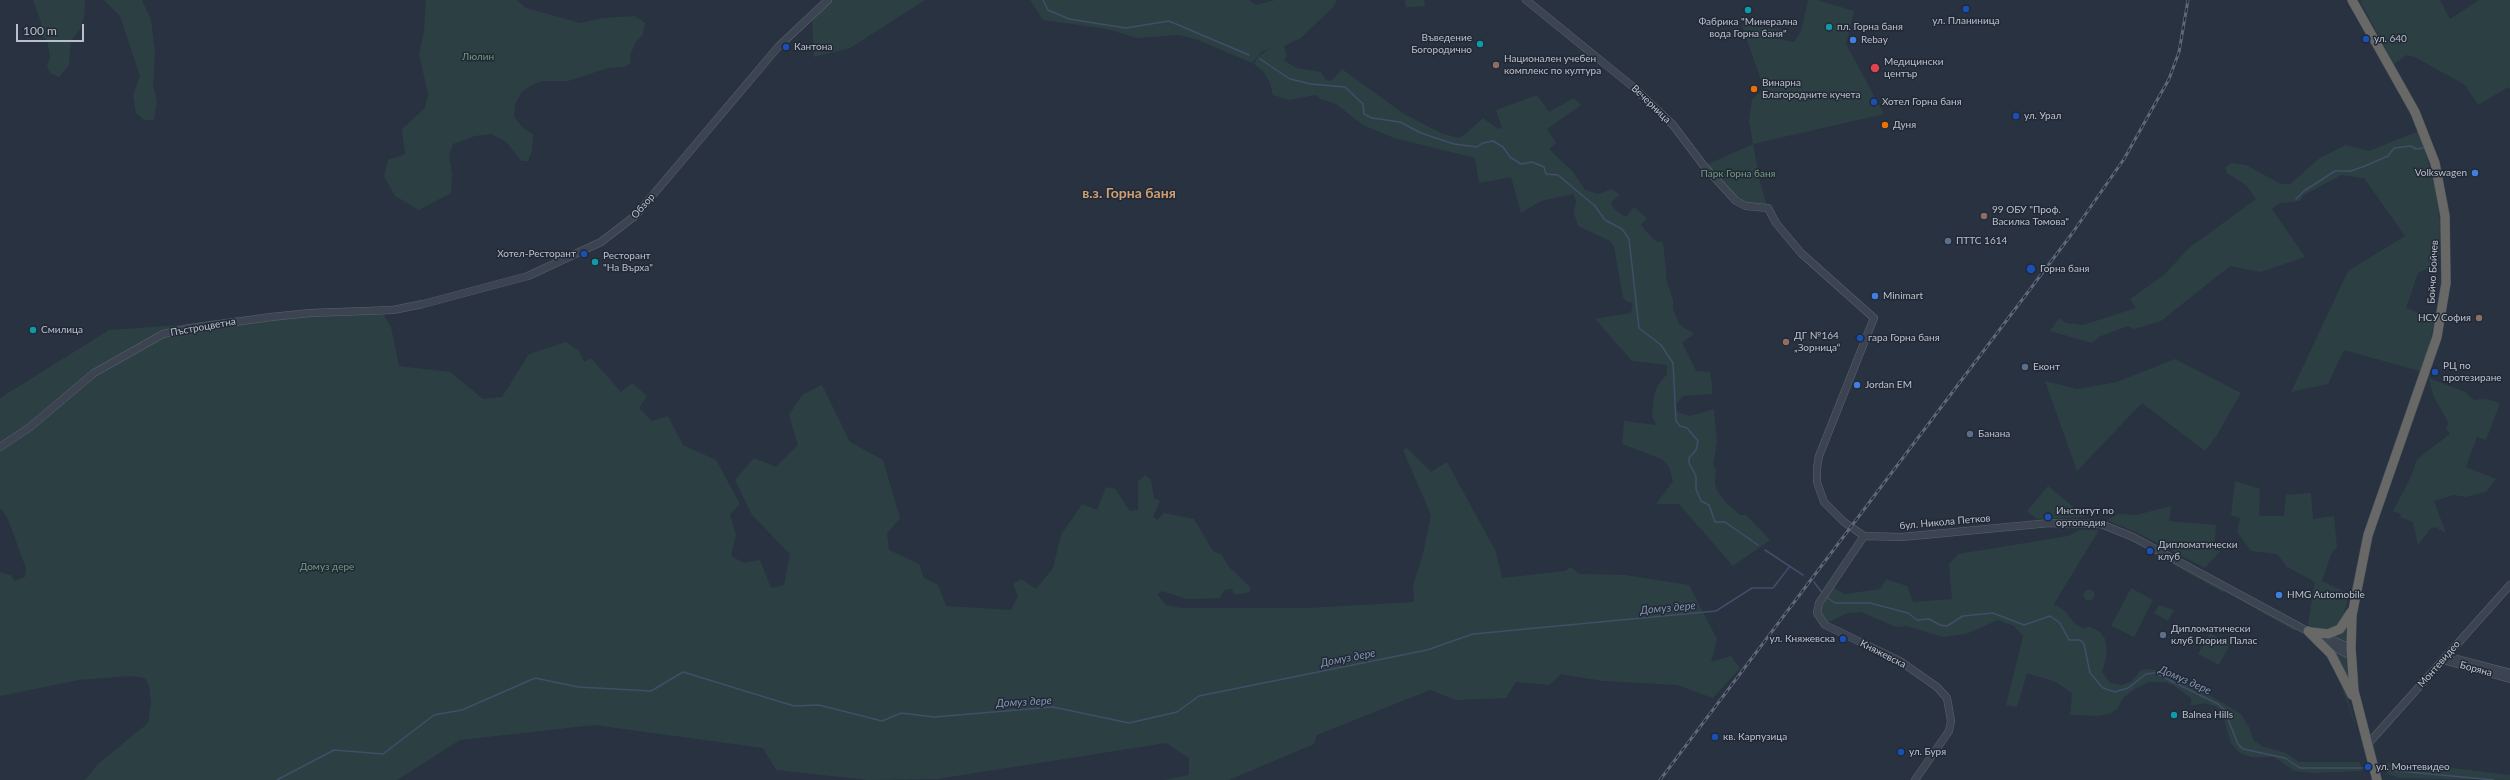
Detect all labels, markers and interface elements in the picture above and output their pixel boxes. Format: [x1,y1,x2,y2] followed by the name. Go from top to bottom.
[1961,4,1971,14] marker: ул. Планиница
[1743,5,1753,15] marker: Фабрика "Минерална вода Горна баня"
[1932,15,2000,27] place label: ул. Планиница
[18,16,86,42] scale bar
[1698,16,1798,40] place label: Фабрика "Минерална вода Горна баня"
[1837,21,1903,33] place label: пл. Горна баня
[1824,22,1834,32] marker: пл. Горна баня
[23,23,57,38] text: 100 m
[1411,32,1472,56] place label: Въведение Богородично
[2374,33,2407,45] place label: ул. 640
[1861,34,1888,46] place label: Rebay
[2361,34,2371,44] marker: ул. 640
[1848,35,1858,45] marker: Rebay
[1475,39,1485,49] marker: Въведение Богородично
[794,41,832,53] place label: Кантона
[781,42,791,52] marker: Кантона
[462,51,494,63] park label: Люлин
[1504,53,1601,76] place label: Национален учебен комплекс по култура
[1884,56,1943,80] place label: Медицински център
[1491,60,1501,70] marker: Национален учебен комплекс по култура
[1869,62,1881,74] marker: Медицински център
[1762,77,1860,100] place label: Винарна Благородните кучета
[1629,82,1673,126] street label: Вечерница
[1749,84,1759,94] marker: Винарна Благородните кучета
[1882,96,1962,108] place label: Хотел Горна баня
[1869,97,1879,107] marker: Хотел Горна баня
[2024,110,2061,122] place label: ул. Урал
[2011,111,2021,121] marker: ул. Урал
[1893,119,1916,131] place label: Дуня
[1880,120,1890,130] marker: Дуня
[2415,167,2467,179] place label: Volkswagen
[1701,168,1775,180] park label: Парк Горна баня
[2470,168,2480,178] marker: Volkswagen
[1082,185,1176,201] district label: в.з. Горна баня
[629,191,657,221] street label: Обзор
[1992,204,2069,228] place label: 99 ОБУ "Проф. Василка Томова"
[1979,211,1989,221] marker: 99 ОБУ "Проф. Василка Томова"
[1956,235,2007,247] place label: ПТТС 1614
[1943,236,1953,246] marker: ПТТС 1614
[2425,240,2441,304] street label: Бойчо Бойчев
[497,248,576,260] place label: Хотел-Ресторант
[579,249,589,259] marker: Хотел-Ресторант
[603,250,653,274] place label: Ресторант "На Върха"
[590,257,600,267] marker: Ресторант "На Върха"
[2025,263,2037,275] marker: Горна баня
[2040,263,2089,275] place label: Горна баня
[1883,290,1923,302] place label: Minimart
[1870,291,1880,301] marker: Minimart
[2418,312,2471,324] place label: НСУ София
[2474,313,2484,323] marker: НСУ София
[169,315,237,339] street label: Пъстроцветна
[41,324,83,336] place label: Смилица
[28,325,38,335] marker: Смилица
[1794,330,1841,354] place label: ДГ №164 „Зорница“
[1868,332,1940,344] place label: гара Горна баня
[1855,333,1865,343] marker: гара Горна баня
[1781,337,1791,347] marker: ДГ №164 „Зорница“
[2443,360,2502,384] place label: РЦ по протезиране
[2033,361,2060,373] place label: Еконт
[2020,362,2030,372] marker: Еконт
[2430,367,2440,377] marker: РЦ по протезиране
[1865,379,1912,391] place label: Jordan EM
[1852,380,1862,390] marker: Jordan EM
[1978,428,2010,440] place label: Банана
[1965,429,1975,439] marker: Банана
[2056,505,2114,528] place label: Институт по ортопедия
[1899,512,1991,532] street label: бул. Никола Петков
[2043,512,2053,522] marker: Институт по ортопедия
[2158,539,2238,562] place label: Дипломатически клуб
[2145,546,2155,556] marker: Дипломатически клуб
[300,561,354,573] park label: Домуз дере
[2287,589,2365,601] place label: HMG Automobile
[2274,590,2284,600] marker: HMG Automobile
[1640,599,1696,617] water label: Домуз дере
[2171,623,2257,646] place label: Дипломатически клуб Глория Палас
[2158,630,2168,640] marker: Дипломатически клуб Глория Палас
[1770,633,1835,645] place label: ул. Княжевска
[1838,634,1848,644] marker: ул. Княжевска
[1858,637,1908,671] street label: Княжевска
[2415,638,2463,690] street label: Монтевидео
[1319,646,1377,670] water label: Домуз дере
[2459,659,2493,679] street label: Боряна
[2157,663,2213,697] water label: Домуз дере
[996,694,1052,710] water label: Домуз дере
[2182,709,2233,721] place label: Balnea Hills
[2169,710,2179,720] marker: Balnea Hills
[1723,731,1787,743] place label: кв. Карпузица
[1710,732,1720,742] marker: кв. Карпузица
[1909,746,1946,758] place label: ул. Буря
[1896,747,1906,757] marker: ул. Буря
[2376,761,2450,773] place label: ул. Монтевидео
[2363,762,2373,772] marker: ул. Монтевидео

